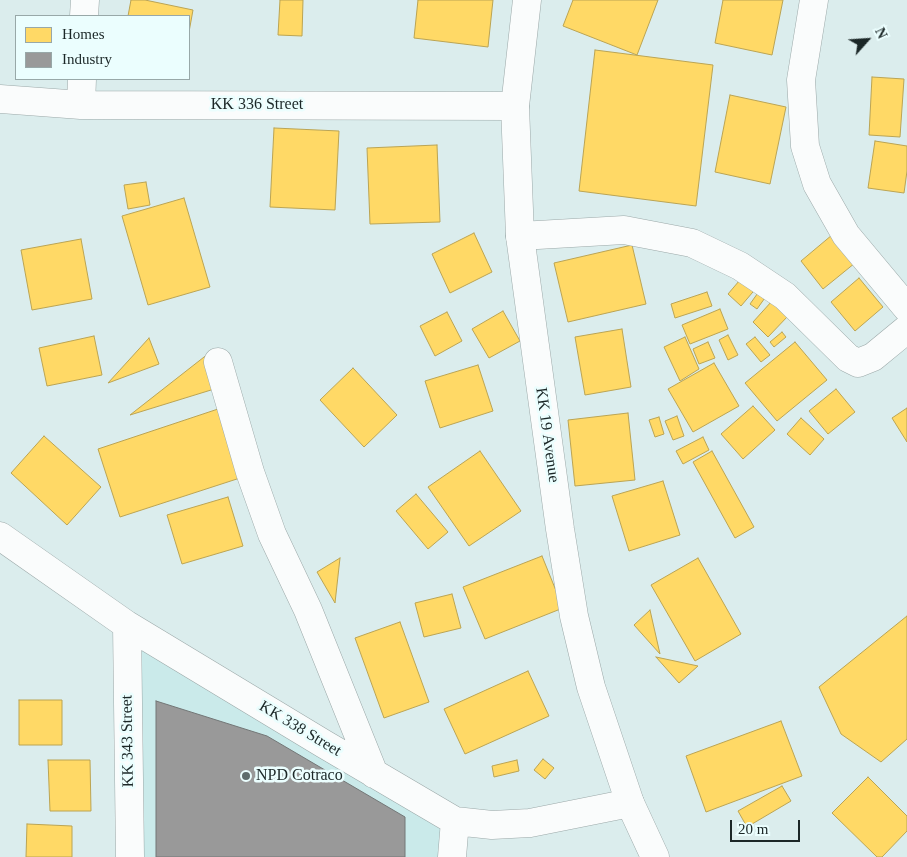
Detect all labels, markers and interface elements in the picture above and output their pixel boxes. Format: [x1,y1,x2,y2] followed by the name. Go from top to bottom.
[15,15,190,80] legend
[842,15,892,65] north arrow
[872,25,890,41] text: N
[62,26,105,42] text: Homes
[62,51,112,67] text: Industry
[211,95,303,115] street label: KK 336 Street
[531,386,563,484] street label: KK 19 Avenue
[118,695,138,787] street label: KK 343 Street
[255,697,345,761] street label: KK 338 Street
[256,766,343,786] place label: NPD Cotraco
[240,770,252,782] marker: NPD Cotraco
[732,810,802,842] scale bar
[738,821,768,837] text: 20 m

